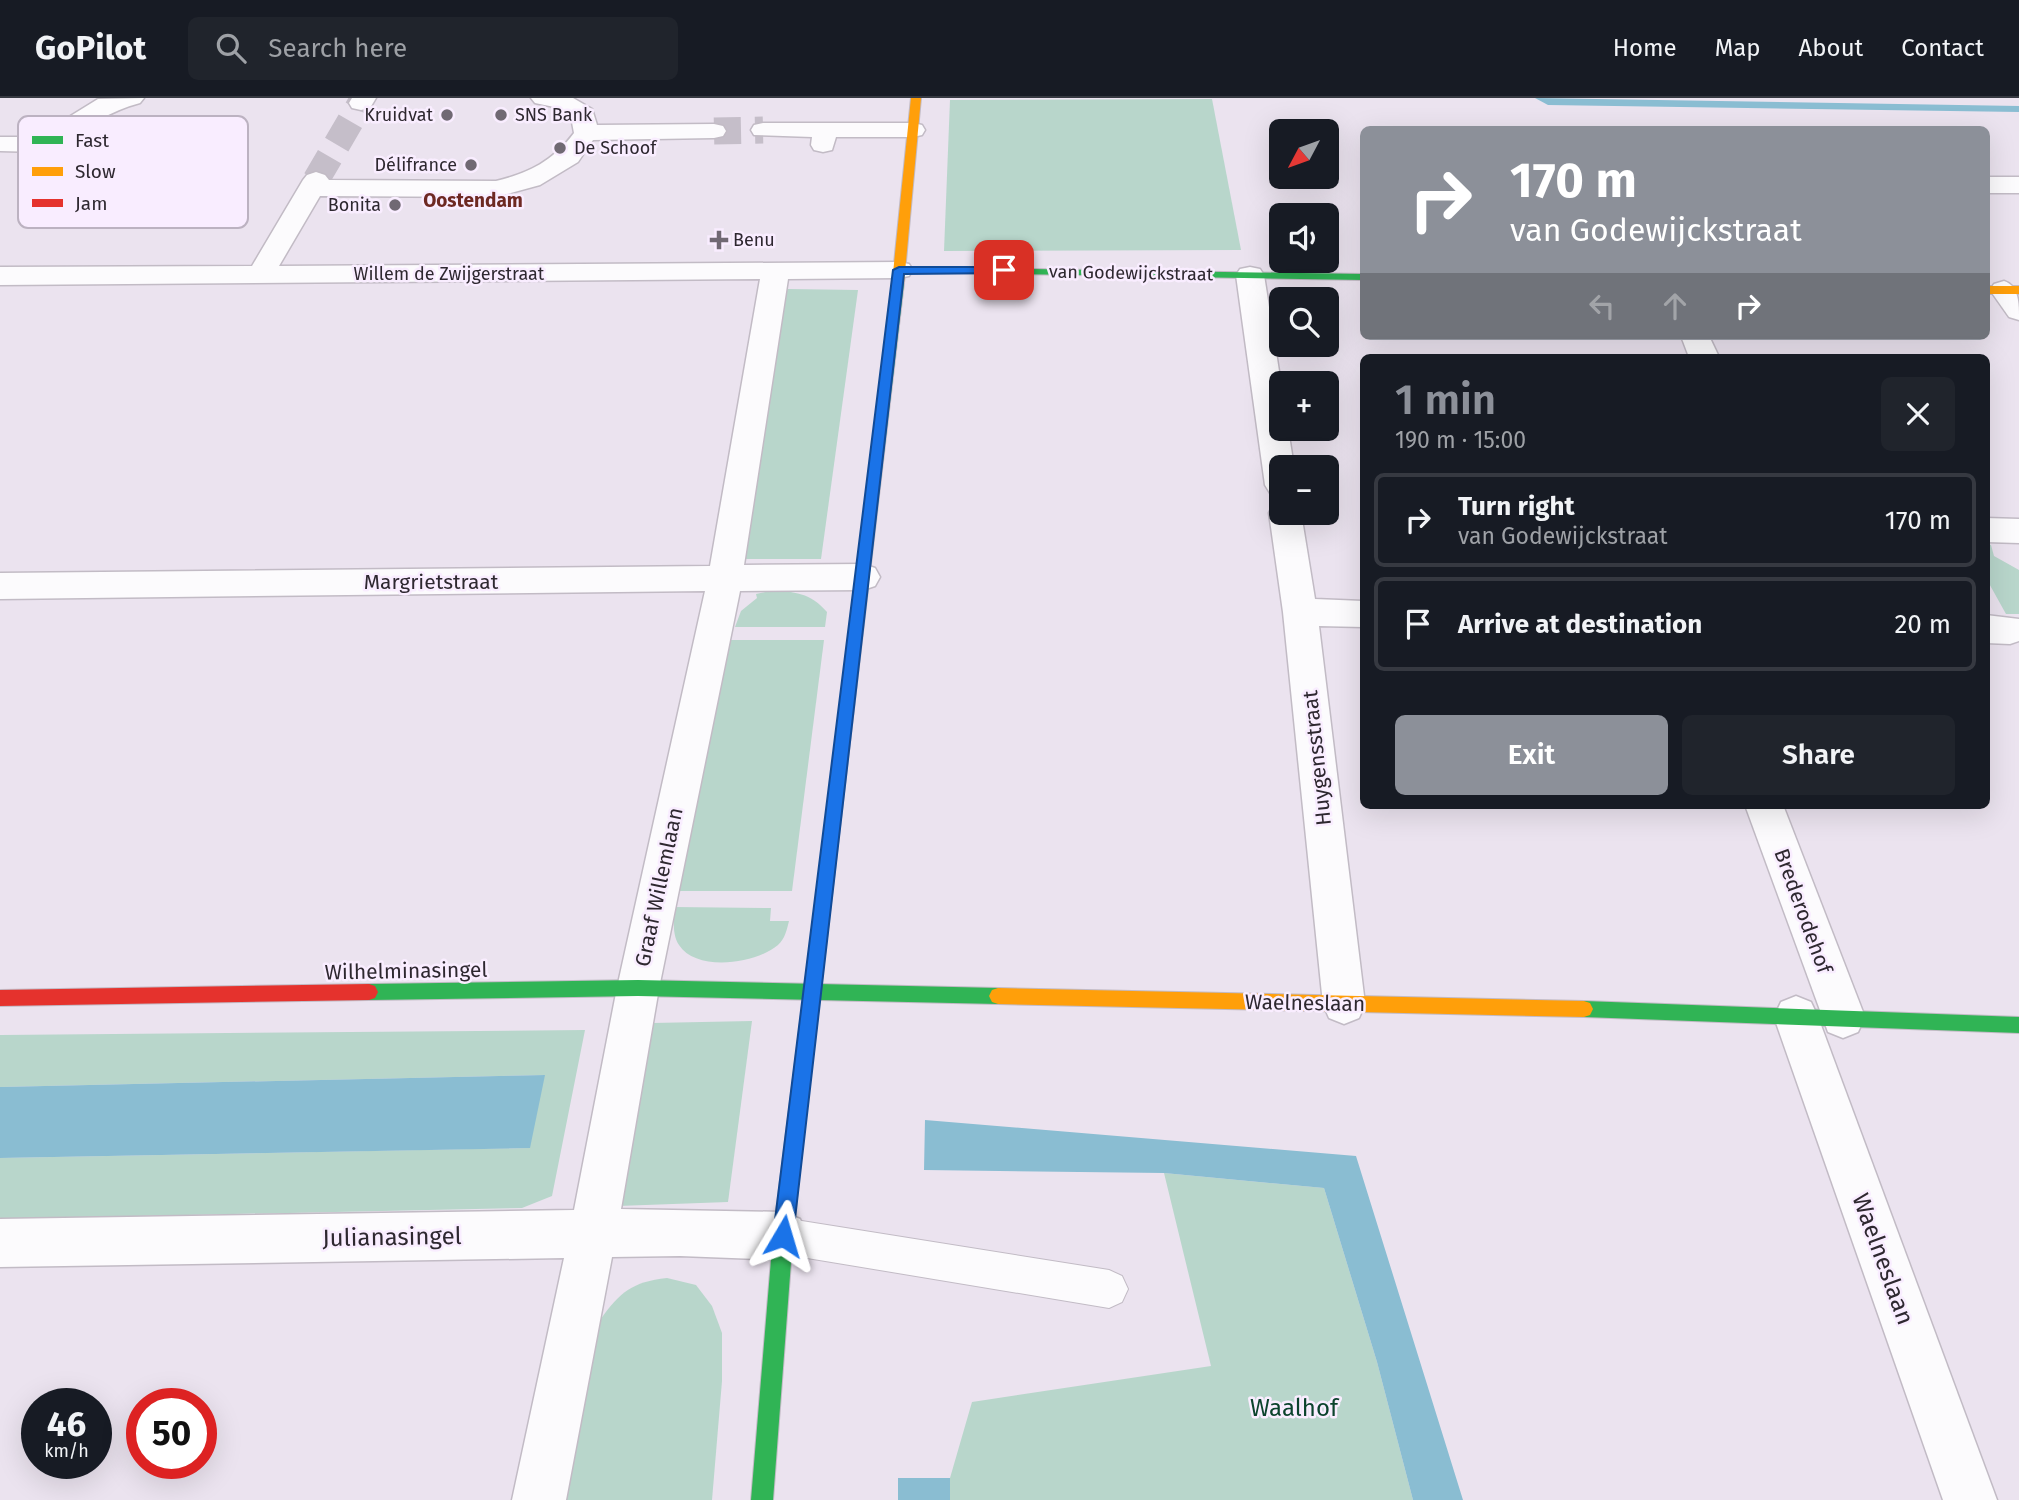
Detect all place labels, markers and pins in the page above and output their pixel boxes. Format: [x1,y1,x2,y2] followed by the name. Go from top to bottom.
[364,104,433,126] place label: Kruidvat
[515,104,593,126] place label: SNS Bank
[439,107,455,123] marker: Kruidvat
[493,107,509,123] marker: SNS Bank
[574,137,658,159] place label: De Schoof
[552,140,568,156] marker: De Schoof
[375,154,457,176] place label: Délifrance
[463,157,479,173] marker: Délifrance
[328,194,381,216] place label: Bonita
[387,197,403,213] marker: Bonita
[733,229,775,251] place label: Benu
[711,232,727,248] marker: Benu
[974,240,1034,300] pin

